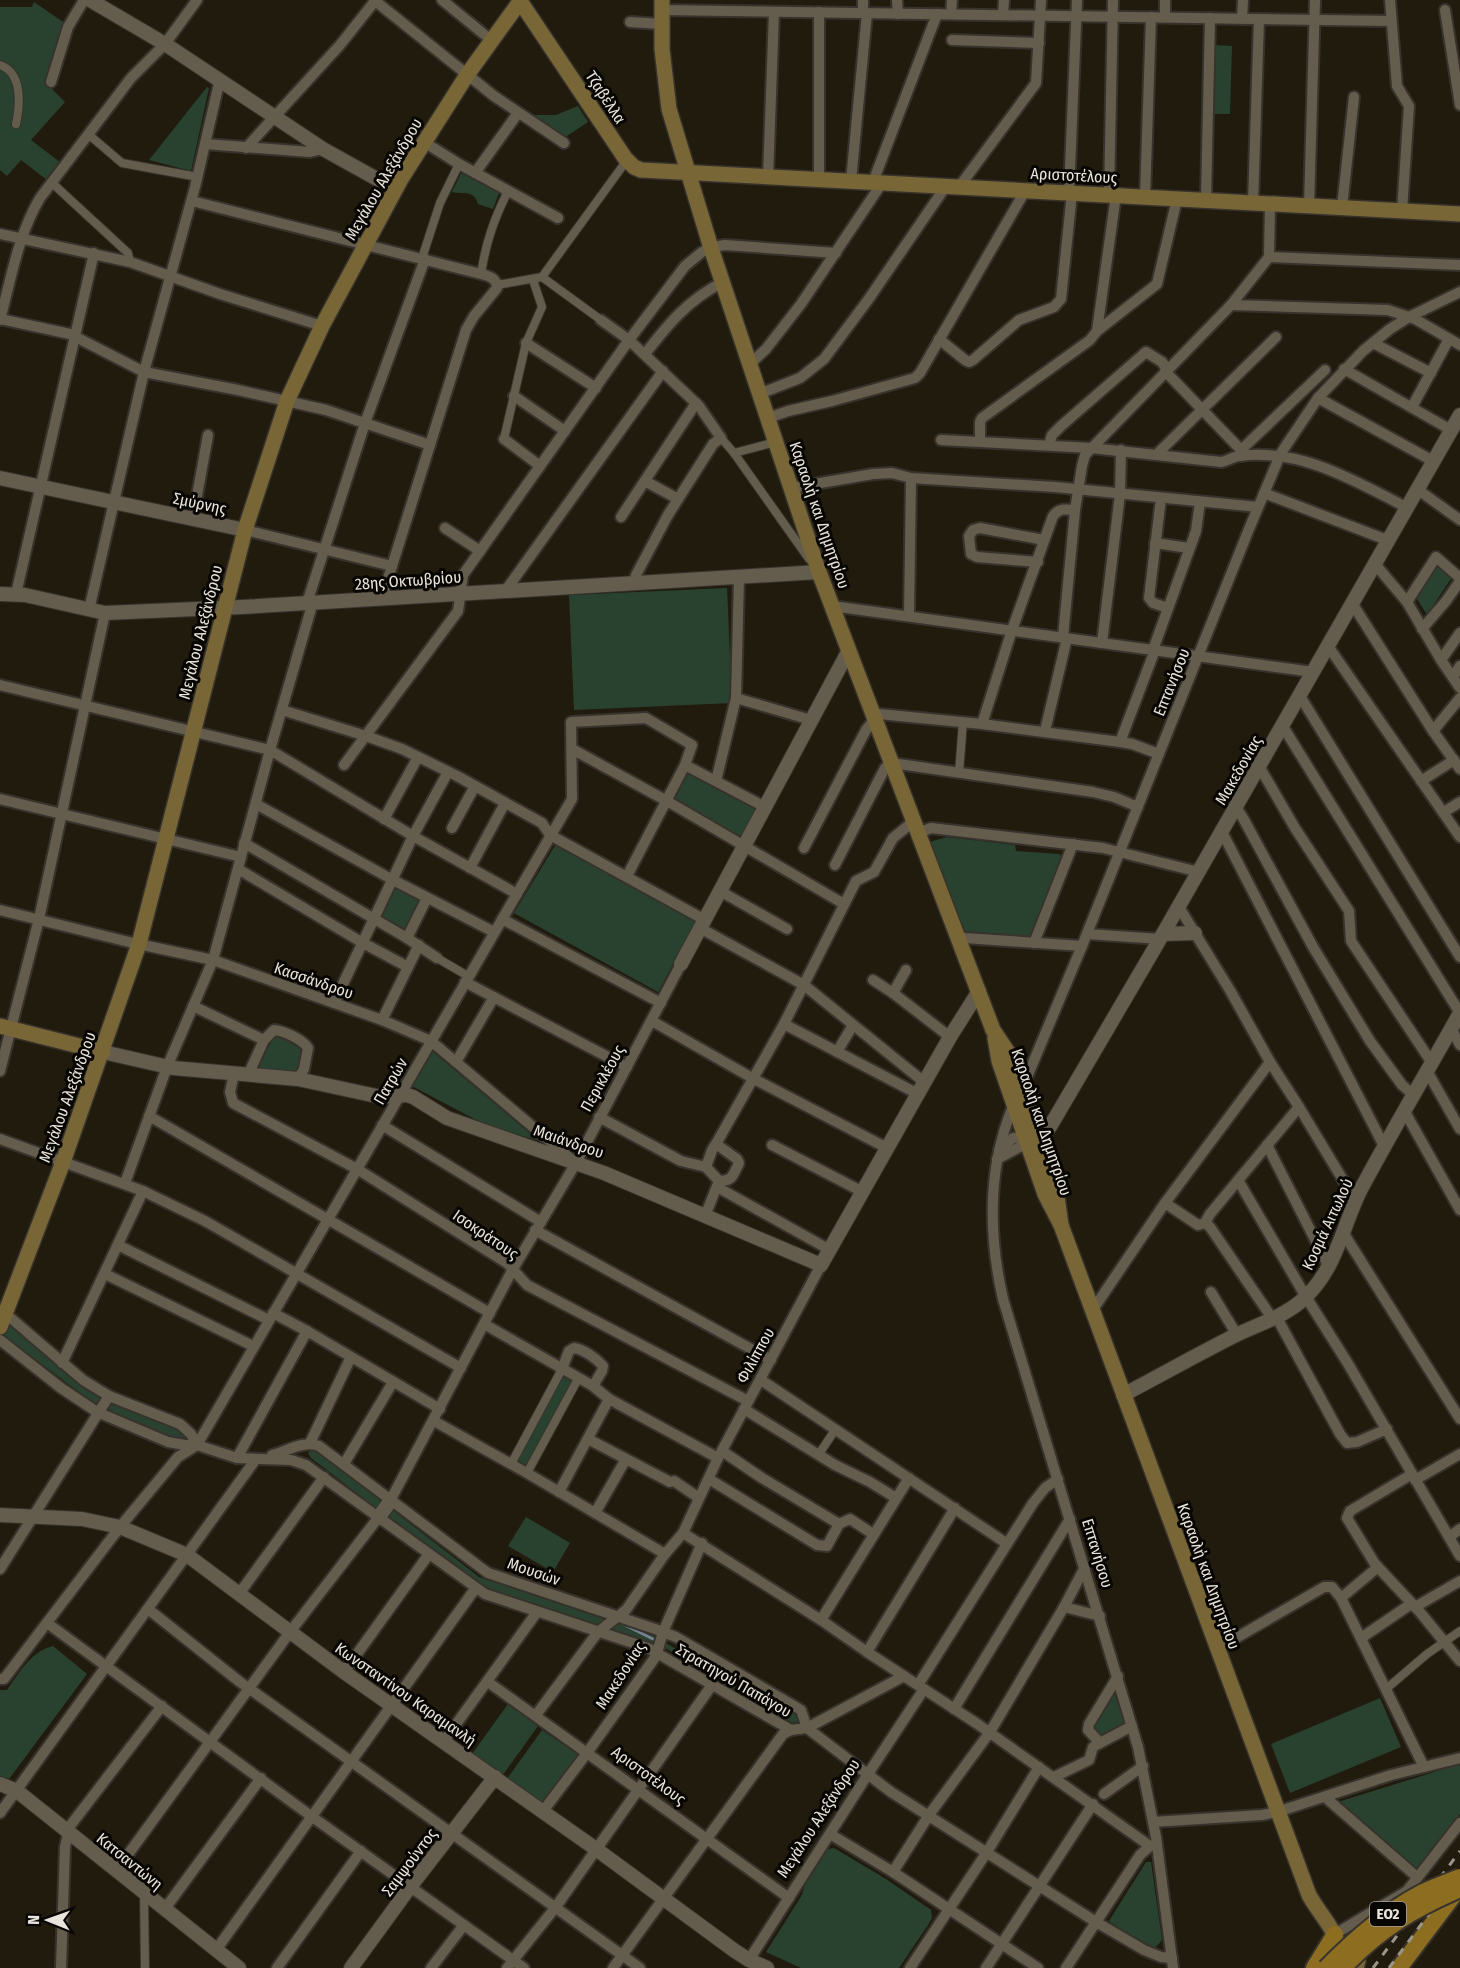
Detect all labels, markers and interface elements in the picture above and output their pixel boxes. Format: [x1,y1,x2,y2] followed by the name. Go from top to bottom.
[581,67,630,127] street label: Τζαβέλλα
[341,115,426,244] street label: Μεγάλου Αλεξάνδρου
[1030,164,1118,187] street label: Αριστοτέλους
[785,439,854,591] street label: Καραολή και Δημητρίου
[171,489,229,518] street label: Σμύρνης
[175,563,226,701] street label: Μεγάλου Αλεξάνδρου
[354,567,462,594] street label: 28ης Οκτωβρίου
[1149,646,1194,719] street label: Επτανήσου
[1211,732,1266,808] street label: Μακεδονίας
[272,958,356,1003] street label: Κασσάνδρου
[35,1029,100,1165] street label: Μεγάλου Αλεξάνδρου
[576,1041,629,1115] street label: Περικλέους
[1007,1046,1076,1198] street label: Καραολή και Δημητρίου
[370,1055,411,1108] street label: Πατρών
[531,1121,606,1162] street label: Μαιάνδρου
[1298,1175,1357,1273] street label: Κοσμά Αιτωλού
[449,1206,522,1263] street label: Ισοκράτους
[732,1324,778,1386] street label: Φιλίππου
[1173,1501,1244,1652] street label: Καραολή και Δημητρίου
[1078,1516,1117,1590] street label: Επτανήσου
[505,1554,563,1589] street label: Μουσών
[592,1638,649,1713] street label: Μακεδονίας
[332,1639,480,1750] street label: Κωνσταντίνου Καραμανλή
[673,1640,795,1721] street label: Στρατηγού Παπάγου
[608,1742,690,1809] street label: Αριστοτέλους
[773,1755,864,1881] street label: Μεγάλου Αλεξάνδρου
[378,1825,441,1900] street label: Σαμψούντος
[93,1829,167,1894] street label: Κατσαντώνη
[18,1890,78,1950] north arrow
[1370,1902,1406,1926] road number: ΕΟ2
[24,1915,43,1925] text: N

